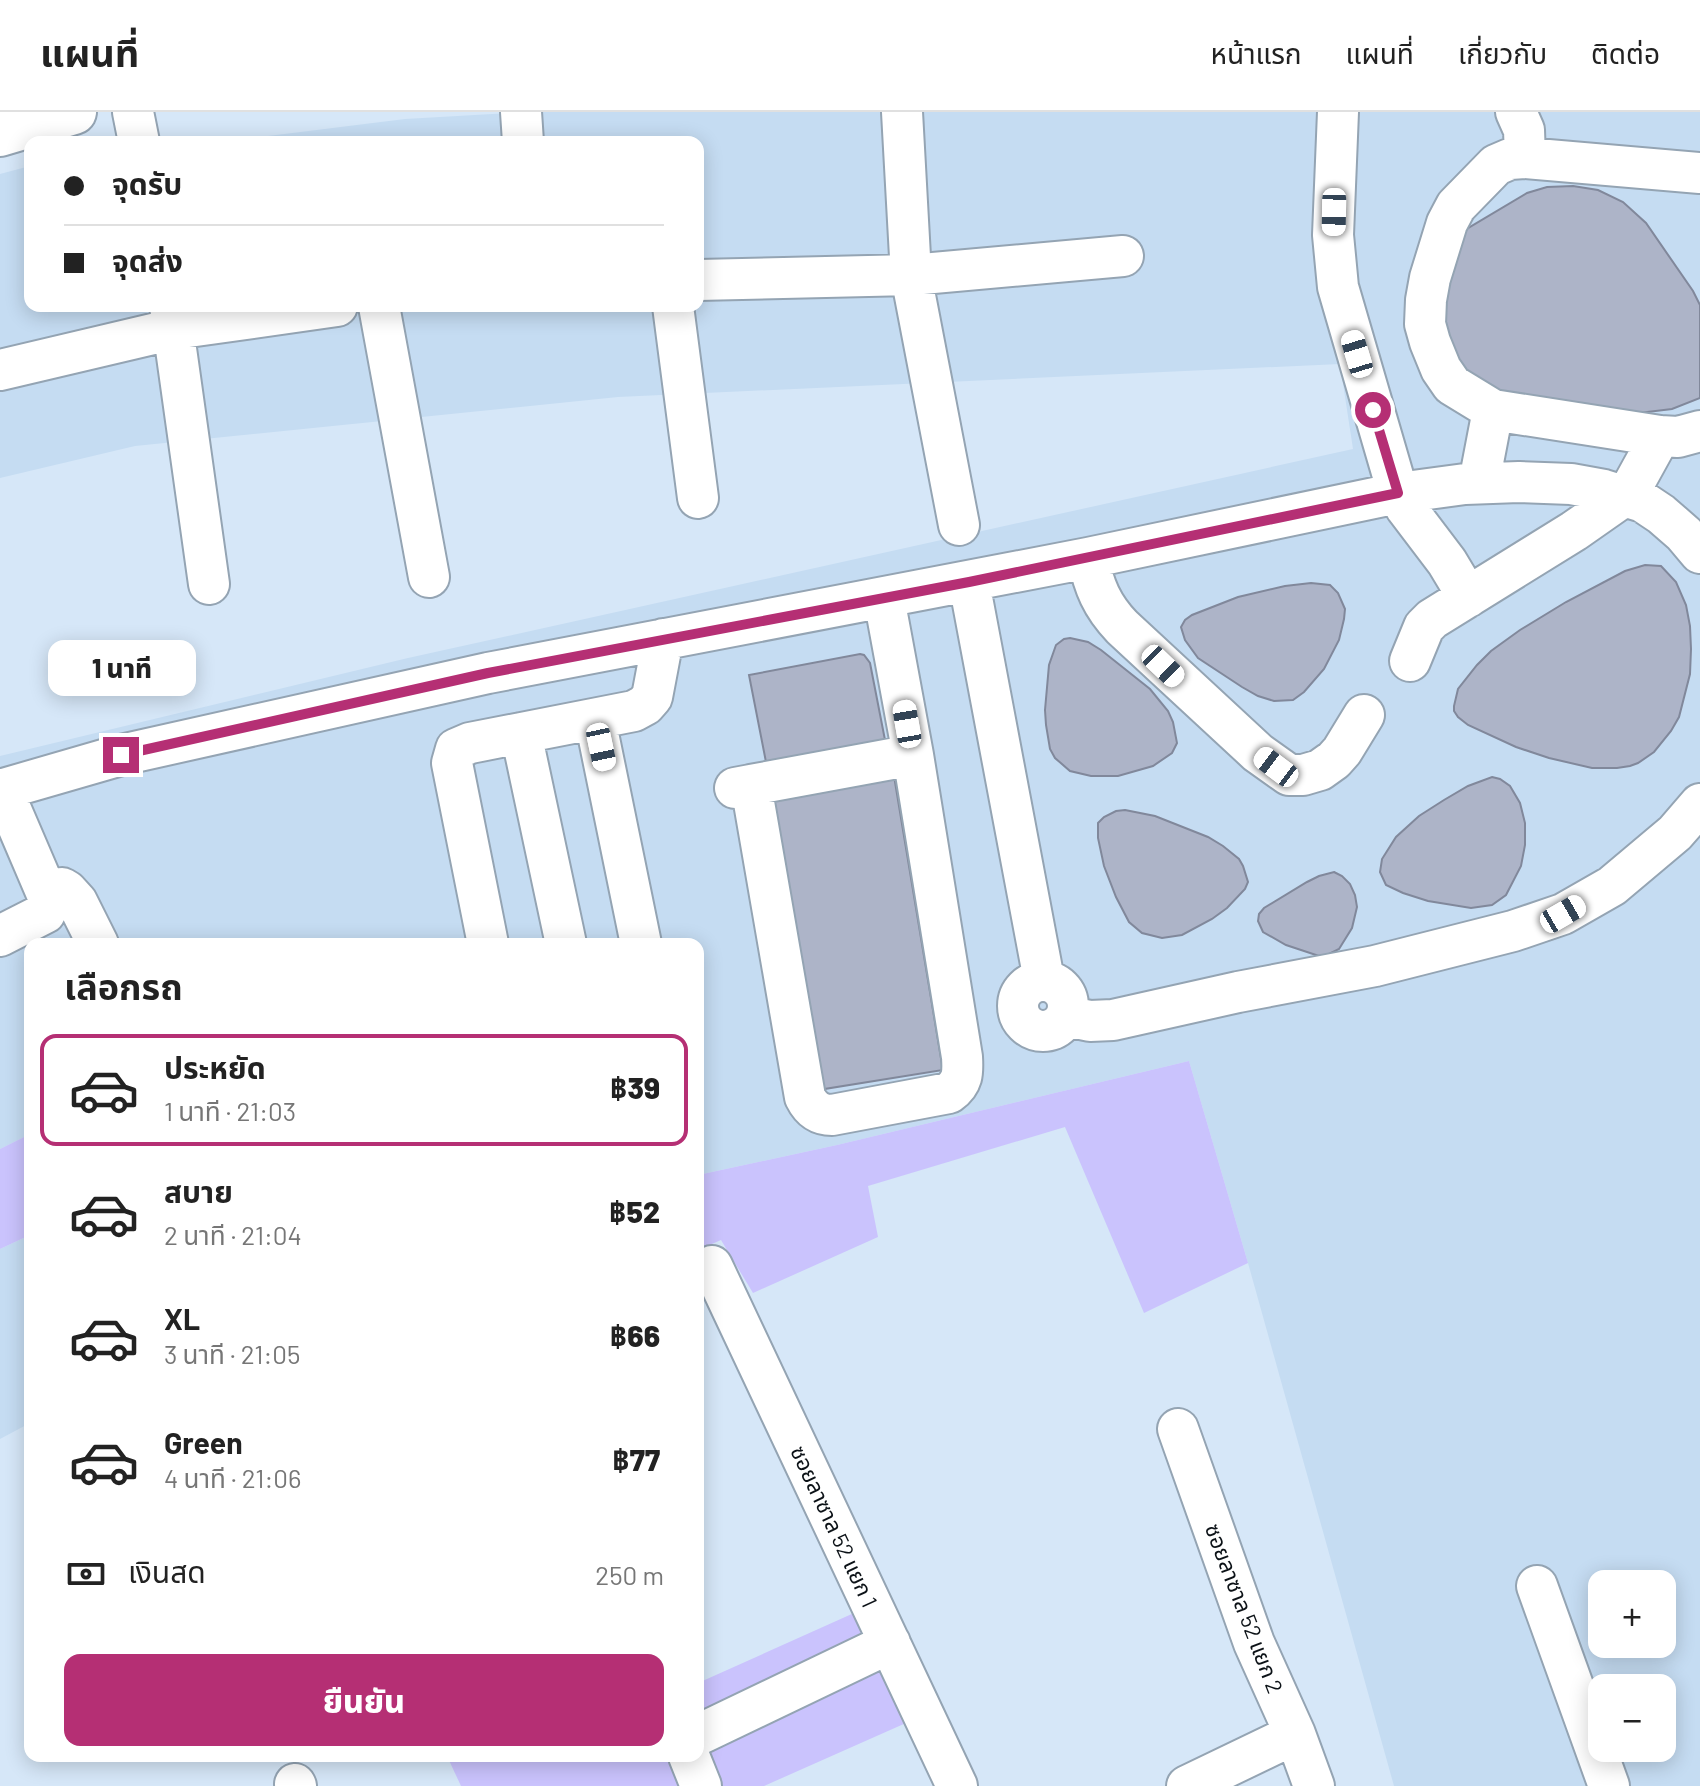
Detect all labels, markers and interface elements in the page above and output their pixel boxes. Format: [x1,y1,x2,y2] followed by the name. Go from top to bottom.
[40,29,139,75] text: แผนที่
[1211,36,1302,70] text: หน้าแรก
[1346,36,1414,70] text: แผนที่
[1458,36,1547,70] text: เกี่ยวกับ
[1591,36,1660,70] text: ติดต่อ
[112,165,182,201] text: จุดรับ
[1322,188,1346,236] car
[112,242,183,278] text: จุดส่ง
[1339,328,1375,380] car
[1355,392,1391,428] route start
[47,639,195,695] callout: 1 นาที
[1137,641,1189,691] car
[92,652,152,683] text: 1 นาที
[891,698,923,750] car
[584,721,618,773] car
[103,737,139,773] route end
[1250,743,1302,791] car
[1536,892,1590,936] car
[64,964,183,1007] text: เลือกรถ
[164,1049,266,1085] text: ประหยัด
[68,1054,140,1126] icon: car
[610,1069,660,1105] text: ฿39
[164,1095,296,1126] text: 1 นาที · 21:03
[164,1173,233,1209] text: สบาย
[68,1178,140,1250] icon: car
[609,1193,660,1229] text: ฿52
[164,1219,302,1250] text: 2 นาที · 21:04
[164,1300,200,1336] text: XL
[68,1302,140,1374] icon: car
[610,1317,660,1353] text: ฿66
[164,1338,300,1369] text: 3 นาที · 21:05
[164,1424,243,1460] text: Green
[68,1426,140,1498] icon: car
[612,1441,660,1477] text: ฿77
[786,1441,884,1611] street label: ซอยลาซาล 52 แยก 1
[164,1462,301,1493] text: 4 นาที · 21:06
[1201,1520,1289,1696] street label: ซอยลาซาล 52 แยก 2
[64,1552,108,1596] icon: cash
[128,1553,206,1589] text: เงินสด
[595,1559,664,1590] text: 250 m
[1588,1570,1676,1762] map controls
[1588,1570,1676,1658] button: +
[64,1654,664,1746] button: ยืนยัน
[1588,1674,1676,1762] button: −

